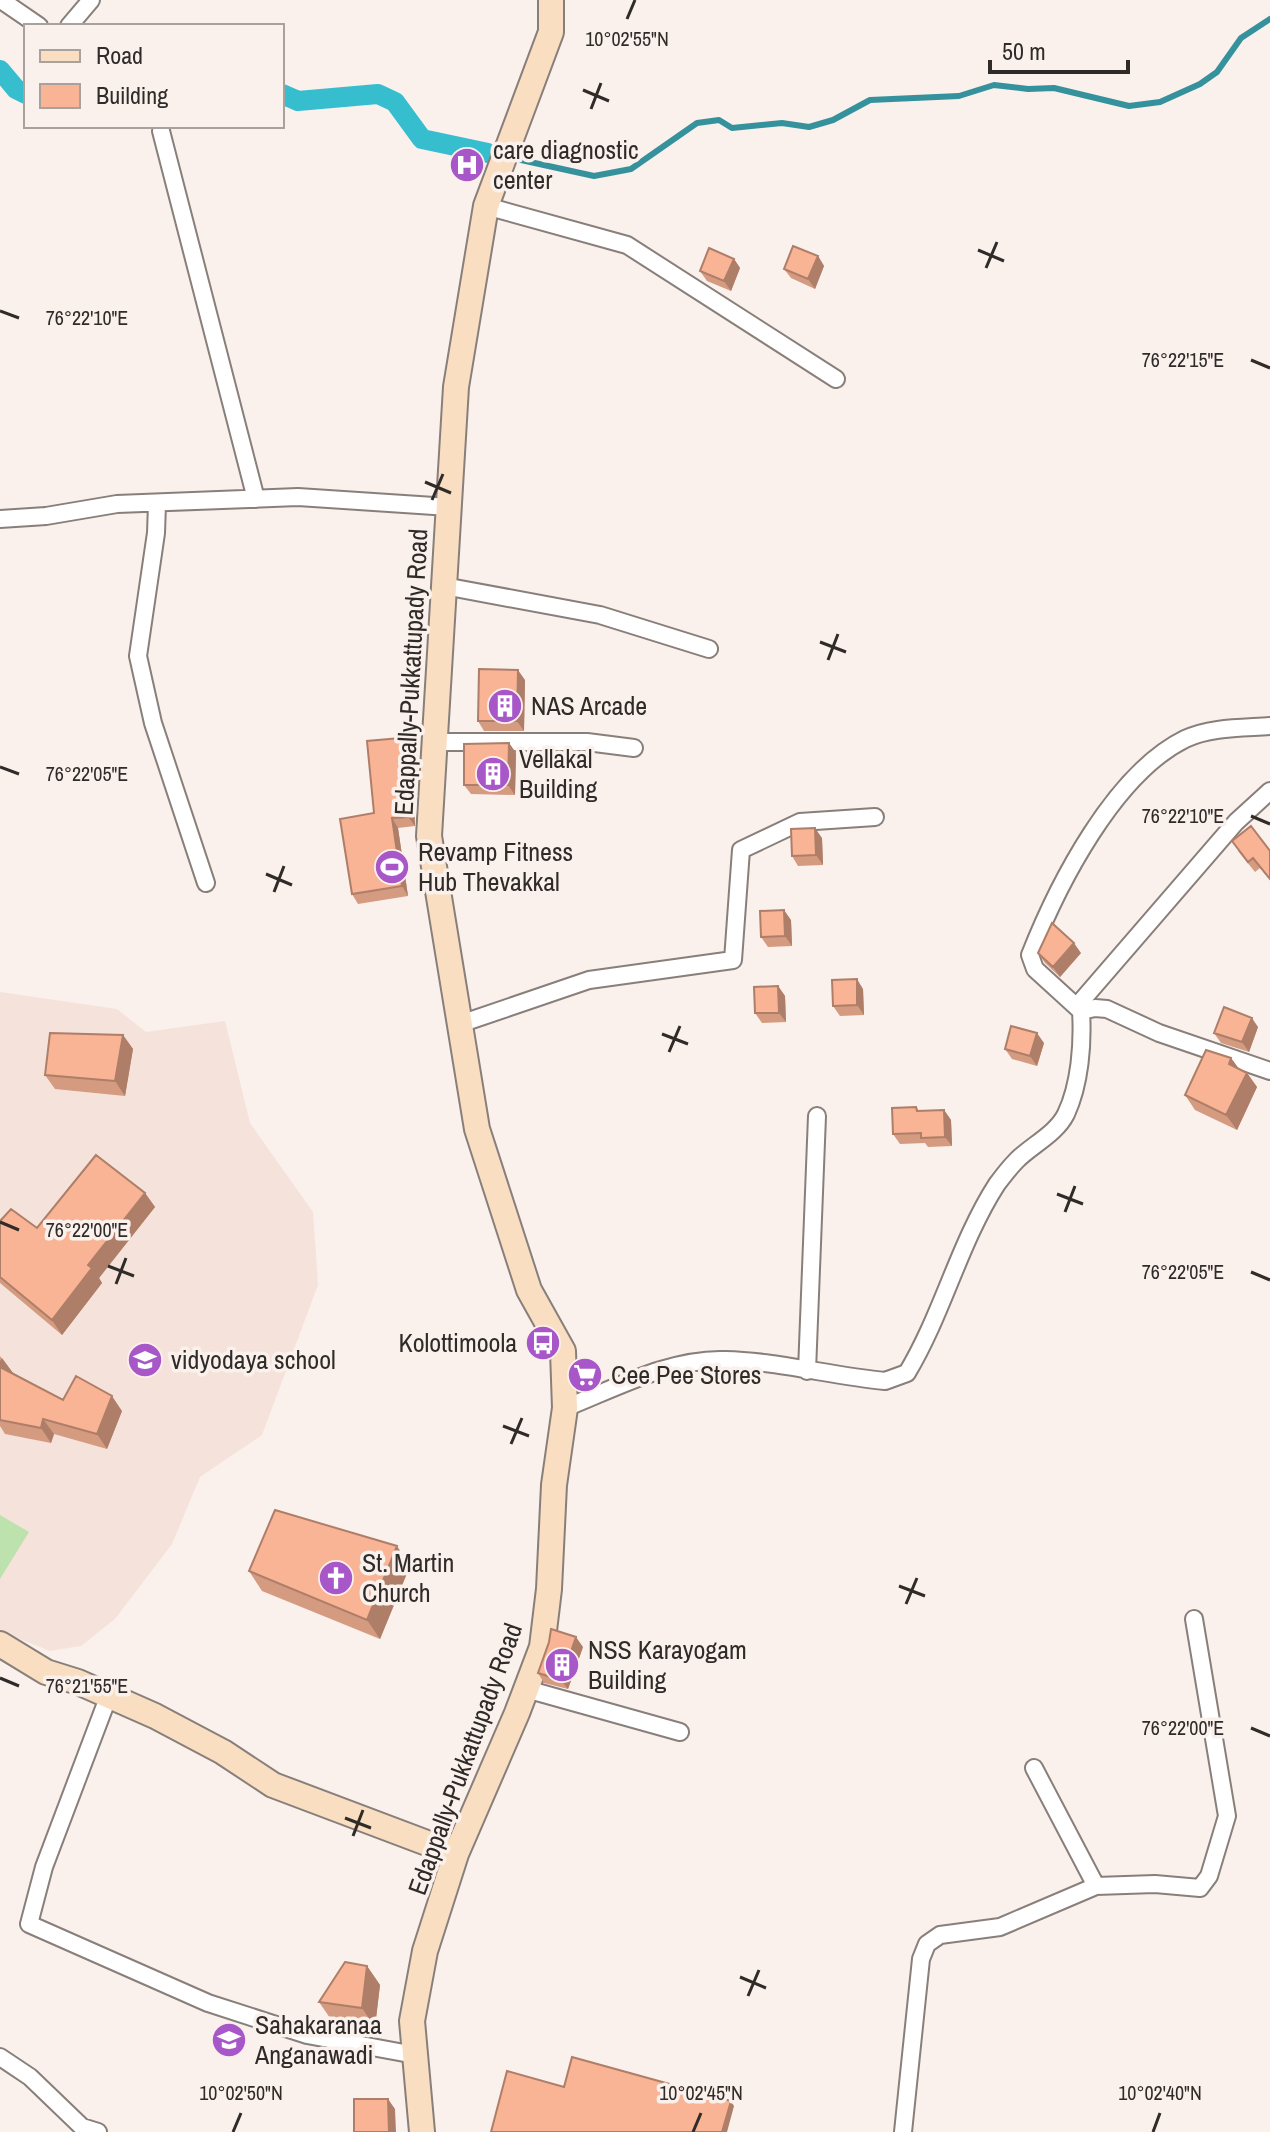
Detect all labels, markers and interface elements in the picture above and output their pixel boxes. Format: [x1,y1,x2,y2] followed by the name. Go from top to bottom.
[24,24,284,128] legend
[990,24,1128,74] scale bar
[585,25,669,52] text: 10°02'55"N
[1002,35,1046,67] text: 50 m
[96,39,143,71] text: Road
[96,79,168,111] text: Building
[493,132,639,197] place label: care diagnostic center
[448,146,486,184] hospital icon: care diagnostic center
[46,304,128,331] text: 76°22'10"E
[1142,346,1224,373] text: 76°22'15"E
[386,528,435,816] street label: Edappally-Pukkattupady Road
[486,687,524,725] building icon: NAS Arcade
[531,688,647,723] place label: NAS Arcade
[519,741,597,806] place label: Vellakal Building
[474,755,512,793] building icon: Vellakal Building
[46,760,128,787] text: 76°22'05"E
[1142,802,1224,829] text: 76°22'10"E
[418,834,573,899] place label: Revamp Fitness Hub Thevakkal
[373,848,411,886] sports icon: Revamp Fitness Hub Thevakkal
[46,1216,128,1243] text: 76°22'00"E
[1142,1258,1224,1285] text: 76°22'05"E
[524,1324,562,1362] bus stop icon: Kolottimoola
[398,1325,517,1360] place label: Kolottimoola
[126,1341,164,1379] school or university icon: vidyodaya school
[171,1342,336,1377] place label: vidyodaya school
[566,1356,604,1394] supermarket icon: Cee Pee Stores
[611,1357,762,1392] place label: Cee Pee Stores
[362,1545,454,1610] place label: St. Martin Church
[317,1559,355,1597] church icon: St. Martin Church
[399,1618,530,1900] street label: Edappally-Pukkattupady Road
[588,1632,747,1697] place label: NSS Karayogam Building
[543,1646,581,1684] building icon: NSS Karayogam Building
[46,1672,128,1699] text: 76°21'55"E
[1142,1714,1224,1741] text: 76°22'00"E
[254,2007,382,2072] place label: Sahakaranaa Anganawadi
[210,2021,248,2059] school or university icon: Sahakaranaa Anganawadi
[199,2079,283,2106] text: 10°02'50"N
[659,2079,743,2106] text: 10°02'45"N
[1118,2079,1202,2106] text: 10°02'40"N

